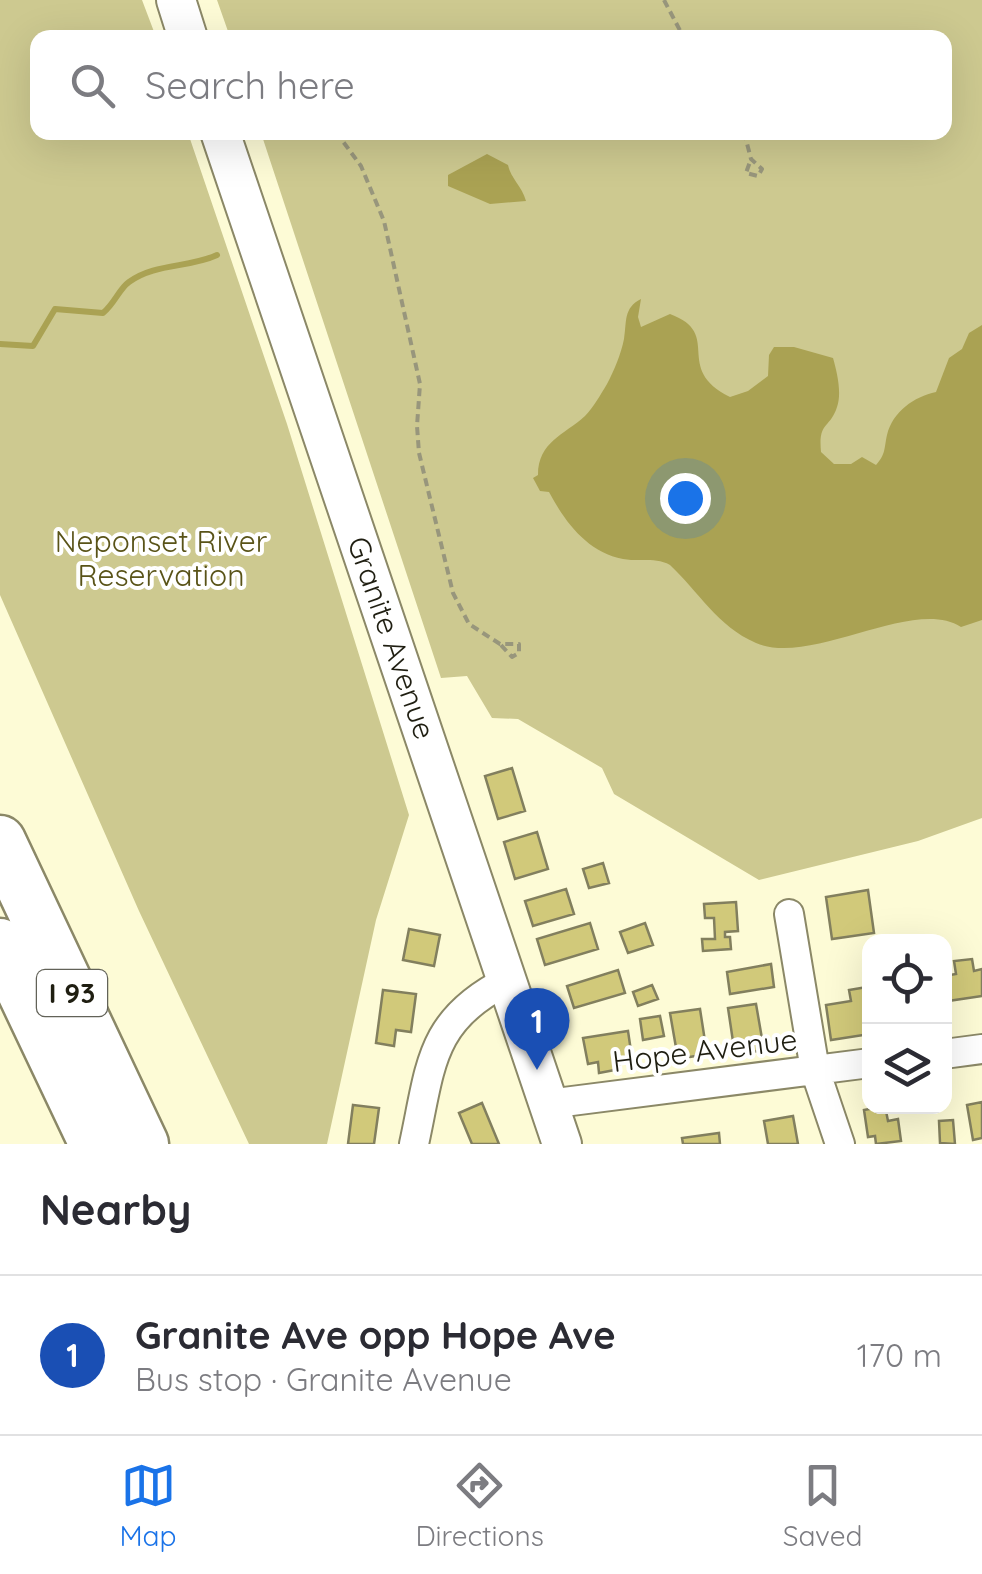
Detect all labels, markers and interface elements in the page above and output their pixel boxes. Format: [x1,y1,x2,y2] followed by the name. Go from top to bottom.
[30,30,952,140] search box
[65,58,120,113] icon: search
[145,61,355,109] text: Search here
[660,473,711,524] your location
[55,522,268,594] park label: Neponset River Reservation
[340,531,444,744] street label: Granite Avenue
[862,934,952,1114] map controls
[862,934,952,1024] button: locate
[37,970,107,1016] road number: I 93
[504,988,570,1070] pin: 1
[610,1020,799,1080] street label: Hope Avenue
[862,1024,952,1114] button: layers
[40,1183,191,1236] text: Nearby
[135,1311,616,1359] text: Granite Ave opp Hope Ave
[66,1335,79,1375] text: 1
[857,1335,942,1375] text: 170 m
[135,1359,512,1399] text: Bus stop · Granite Avenue
[119,1458,177,1553] tab: Map
[415,1458,544,1553] tab: Directions
[783,1458,863,1553] tab: Saved

